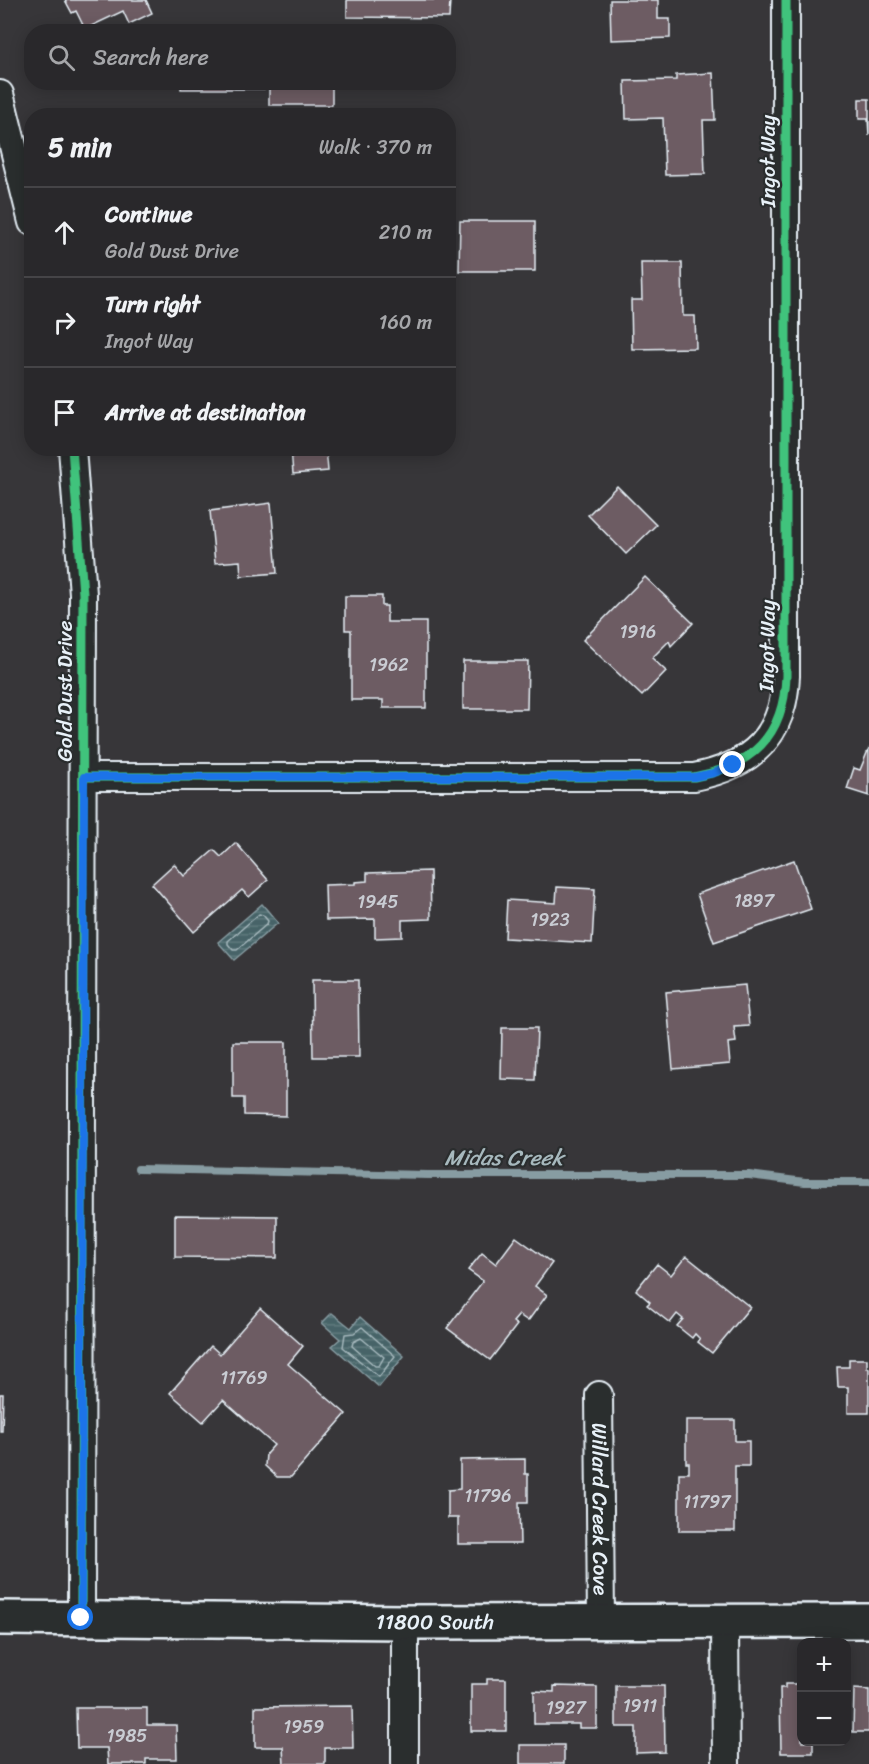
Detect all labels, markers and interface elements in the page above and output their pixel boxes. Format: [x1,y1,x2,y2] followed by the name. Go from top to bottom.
[24,24,456,90] search box
[93,38,209,77] text: Search here
[45,41,78,74] icon: search
[749,115,787,208] street label: Ingot Way
[48,124,112,170] text: 5 min
[319,130,432,165] text: Walk · 370 m
[105,195,193,234] text: Continue
[379,215,432,250] text: 210 m
[48,216,81,249] icon: ahead
[105,234,239,269] text: Gold Dust Drive
[105,285,200,324] text: Turn right
[379,305,432,340] text: 160 m
[48,306,81,339] icon: right
[105,324,193,359] text: Ingot Way
[105,393,306,432] text: Arrive at destination
[48,396,81,429] icon: arrive
[747,599,787,694] street label: Ingot Way
[620,616,656,648] house number: 1916
[46,620,84,761] street label: Gold Dust Drive
[369,649,409,681] house number: 1962
[719,751,745,777] route end
[734,885,776,917] house number: 1897
[357,886,399,918] house number: 1945
[530,904,570,936] house number: 1923
[445,1138,567,1177] water label: Midas Creek
[221,1362,268,1394] house number: 11769
[580,1422,620,1595] street label: Willard Creek Cove
[465,1480,512,1512] house number: 11796
[683,1486,732,1518] house number: 11797
[376,1603,494,1641] street label: 11800 South
[67,1604,93,1630] route start
[797,1638,851,1746] map controls
[797,1638,851,1692] button: +
[623,1690,657,1722] house number: 1911
[546,1692,587,1724] house number: 1927
[797,1692,851,1746] button: −
[284,1711,324,1743] house number: 1959
[107,1720,147,1752] house number: 1985

